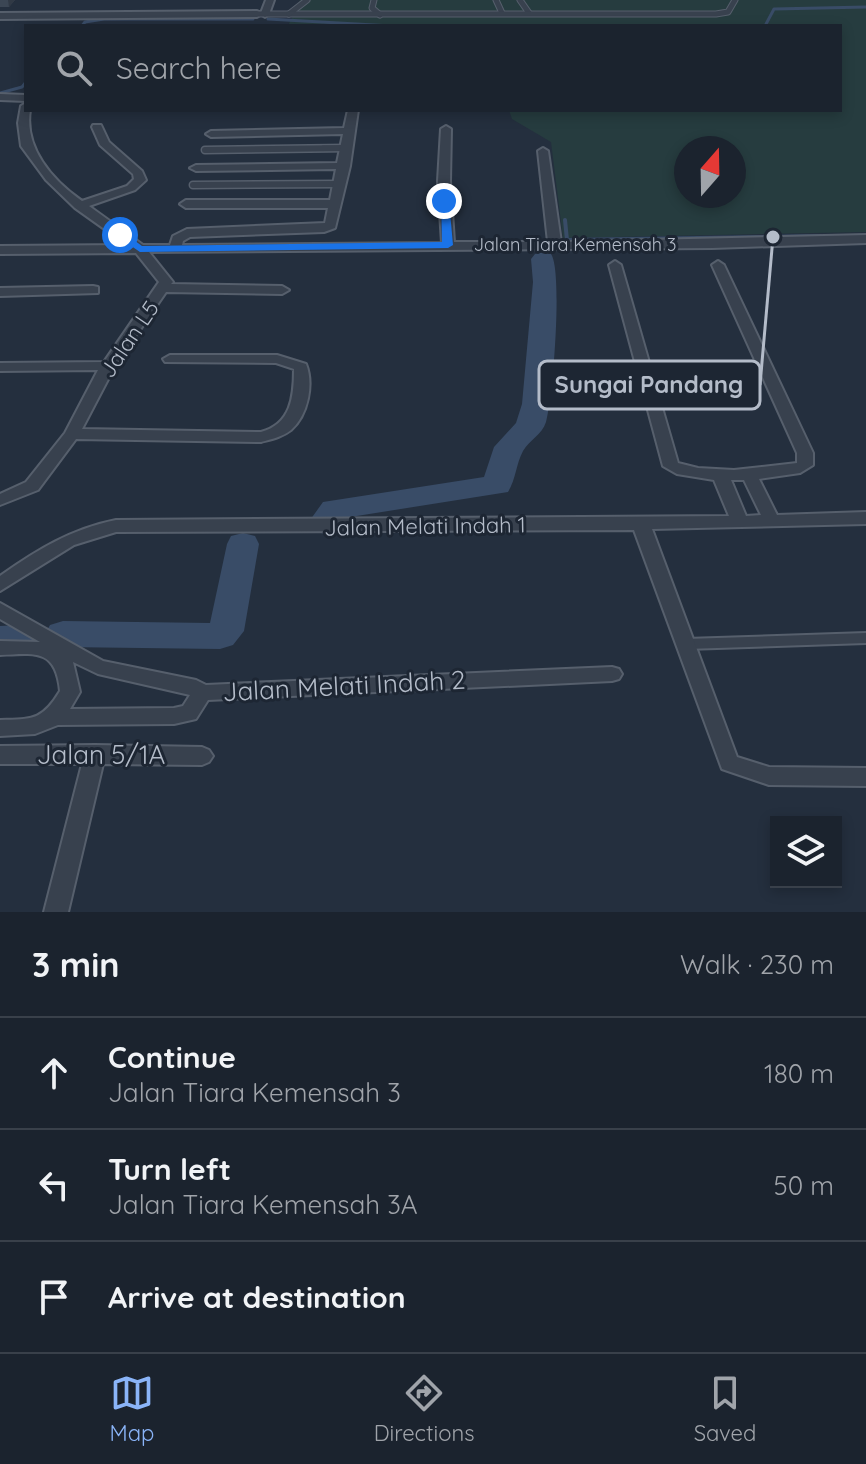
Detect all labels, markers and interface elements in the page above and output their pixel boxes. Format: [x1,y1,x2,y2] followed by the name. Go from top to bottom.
[24,24,842,112] search box
[52,46,96,90] icon: search
[116,49,282,87] text: Search here
[674,136,746,208] north arrow
[426,183,462,219] route end
[102,217,138,253] route start
[474,233,676,256] street label: Jalan Tiara Kemensah 3
[93,295,165,383] street label: Jalan L5
[539,361,760,409] callout: Sungai Pandang
[555,369,743,399] text: Sungai Pandang
[324,510,526,542] street label: Jalan Melati Indah 1
[222,663,466,708] street label: Jalan Melati Indah 2
[37,738,166,771] street label: Jalan 5/1A
[770,816,842,888] map controls
[770,816,842,888] button: layers
[32,943,119,986] text: 3 min
[680,948,834,981] text: Walk · 230 m
[108,1038,236,1076] text: Continue
[32,1051,76,1095] icon: ahead
[764,1057,834,1090] text: 180 m
[108,1076,401,1109] text: Jalan Tiara Kemensah 3
[108,1150,231,1188] text: Turn left
[32,1163,76,1207] icon: left
[774,1169,834,1202] text: 50 m
[108,1188,418,1221] text: Jalan Tiara Kemensah 3A
[32,1275,76,1319] icon: arrive
[108,1278,406,1316] text: Arrive at destination
[110,1371,154,1447] tab: Map
[374,1371,474,1447] tab: Directions
[694,1371,756,1447] tab: Saved

